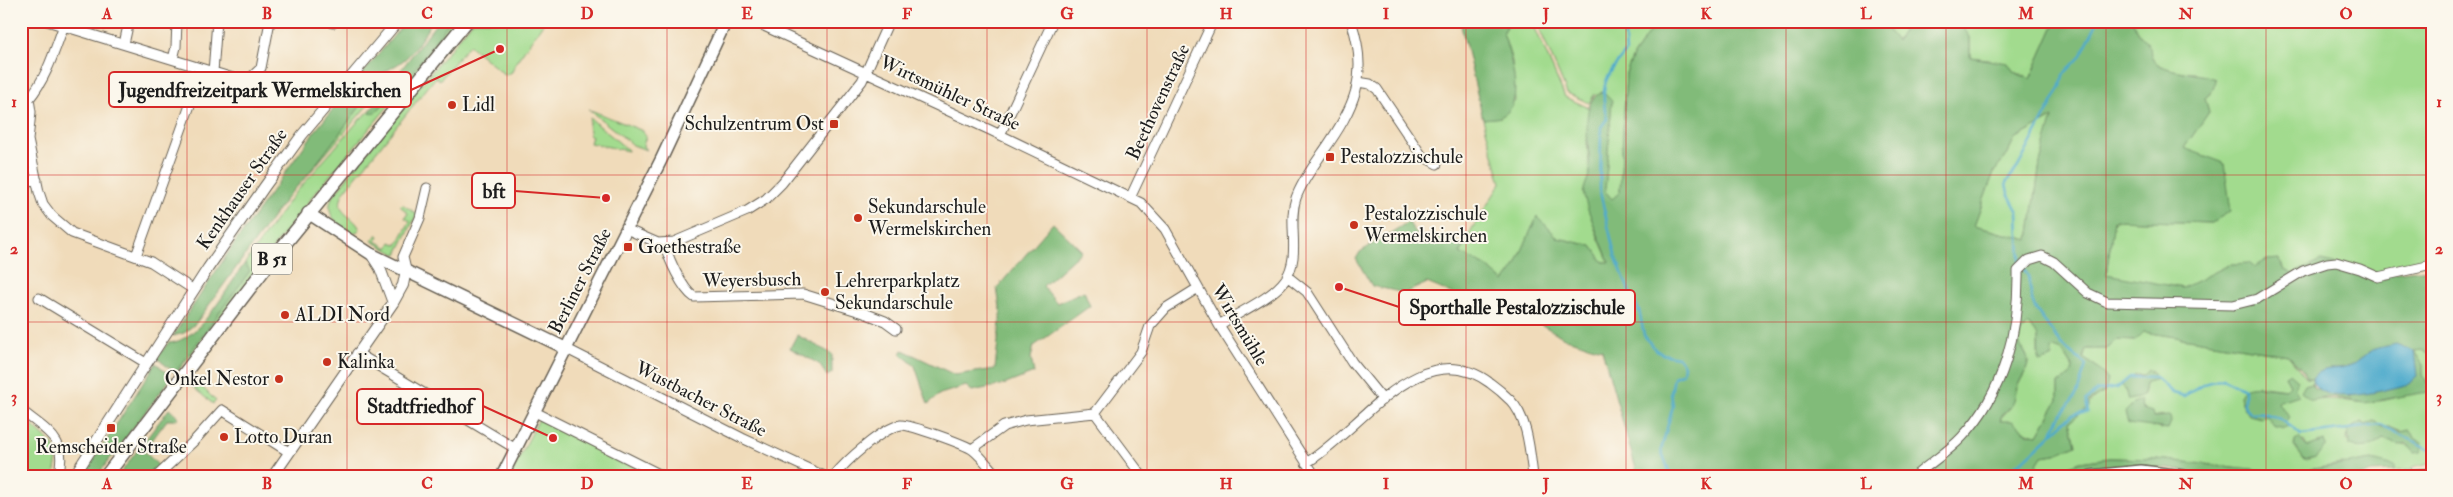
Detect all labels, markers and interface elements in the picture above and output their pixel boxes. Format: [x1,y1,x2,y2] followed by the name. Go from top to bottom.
[101,4,113,24] text: A
[262,4,272,24] text: B
[421,4,433,24] text: C
[580,4,594,24] text: D
[741,4,753,24] text: E
[902,4,912,24] text: F
[1060,4,1074,24] text: G
[1219,4,1233,24] text: H
[1383,4,1390,24] text: I
[1542,4,1550,25] text: J
[1700,4,1712,24] text: K
[1860,4,1872,24] text: L
[2017,4,2034,24] text: M
[2178,4,2194,24] text: N
[2339,4,2353,24] text: O
[1121,40,1195,164] street label: Beethovenstraße
[875,50,1024,136] street label: Wirtsmühler Straße
[109,72,411,107] callout: Jugendfreizeitpark Wermelskirchen
[118,78,402,104] text: Jugendfreizeitpark Wermelskirchen
[11,92,17,112] text: 1
[2436,92,2442,112] text: 1
[462,93,495,117] place label: Lidl
[446,99,458,111] marker: Lidl
[684,112,824,136] place label: Schulzentrum Ost
[828,118,840,130] marker: Schulzentrum Ost
[191,124,293,254] street label: Kenkhauser Straße
[1340,145,1463,169] place label: Pestalozzischule
[1324,151,1336,163] marker: Pestalozzischule
[472,173,515,208] callout: bft
[482,179,506,204] text: bft
[867,195,991,241] place label: Sekundarschule Wermelskirchen
[1363,202,1487,248] place label: Pestalozzischule Wermelskirchen
[852,212,864,224] marker: Sekundarschule Wermelskirchen
[1348,219,1360,231] marker: Pestalozzischule Wermelskirchen
[543,224,617,338] street label: Berliner Straße
[638,235,741,259] place label: Goethestraße
[10,239,18,259] text: 2
[2435,239,2443,259] text: 2
[622,241,634,253] marker: Goethestraße
[252,243,292,274] road number: B 51
[702,267,802,293] street label: Weyersbusch
[835,269,960,315] place label: Lehrerparkplatz Sekundarschule
[1206,279,1274,370] street label: Wirtsmühle
[819,286,831,298] marker: Lehrerparkplatz Sekundarschule
[1399,290,1635,325] callout: Sporthalle Pestalozzischule
[1409,295,1625,321] text: Sporthalle Pestalozzischule
[294,303,391,327] place label: ALDI Nord
[279,309,291,321] marker: ALDI Nord
[337,350,395,374] place label: Kalinka
[630,355,771,442] street label: Wustbacher Straße
[321,356,333,368] marker: Kalinka
[165,367,269,391] place label: Onkel Nestor
[273,373,285,385] marker: Onkel Nestor
[11,387,17,407] text: 3
[2436,387,2442,407] text: 3
[357,389,483,424] callout: Stadtfriedhof
[367,394,477,419] text: Stadtfriedhof
[105,422,117,434] marker: Remscheider Straße
[234,425,333,449] place label: Lotto Duran
[218,431,230,443] marker: Lotto Duran
[35,435,187,459] place label: Remscheider Straße
[101,474,113,494] text: A
[262,474,272,494] text: B
[421,474,433,494] text: C
[580,474,594,494] text: D
[741,474,753,494] text: E
[902,474,912,494] text: F
[1060,474,1074,494] text: G
[1219,474,1233,494] text: H
[1383,474,1390,494] text: I
[1542,474,1550,495] text: J
[1700,474,1712,494] text: K
[1860,474,1872,494] text: L
[2017,474,2034,494] text: M
[2178,474,2194,494] text: N
[2339,474,2353,494] text: O

